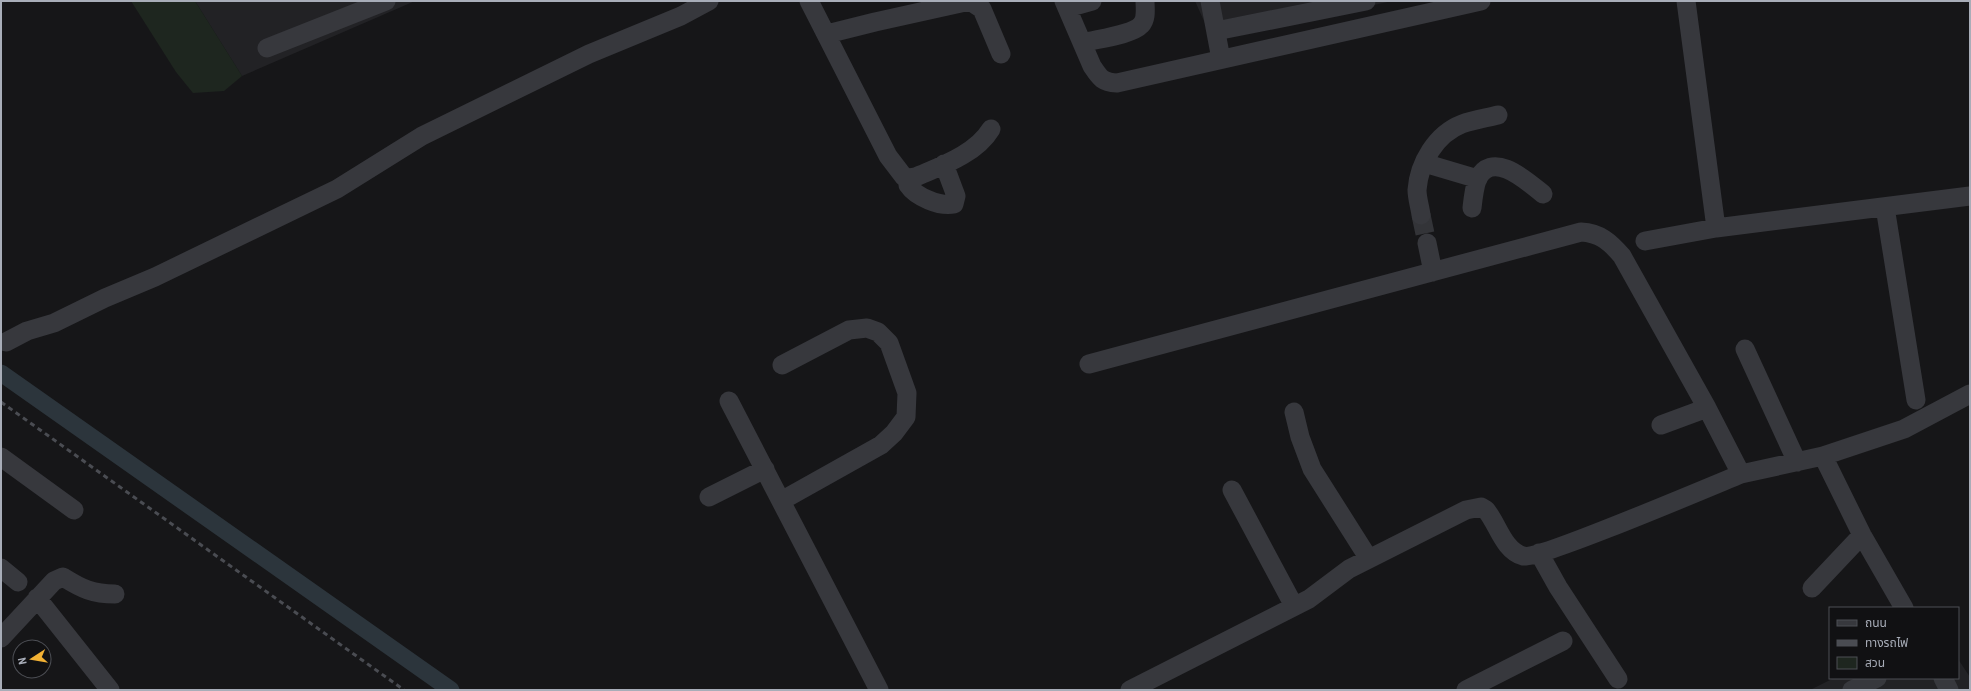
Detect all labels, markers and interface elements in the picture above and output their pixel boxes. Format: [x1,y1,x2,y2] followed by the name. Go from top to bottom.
[1829,607,1959,679] legend
[1865,616,1887,630] text: ถนน
[1865,636,1908,650] text: ทางรถไฟ
[12,639,52,679] north arrow
[16,656,30,666] text: N
[1865,656,1885,670] text: สวน

